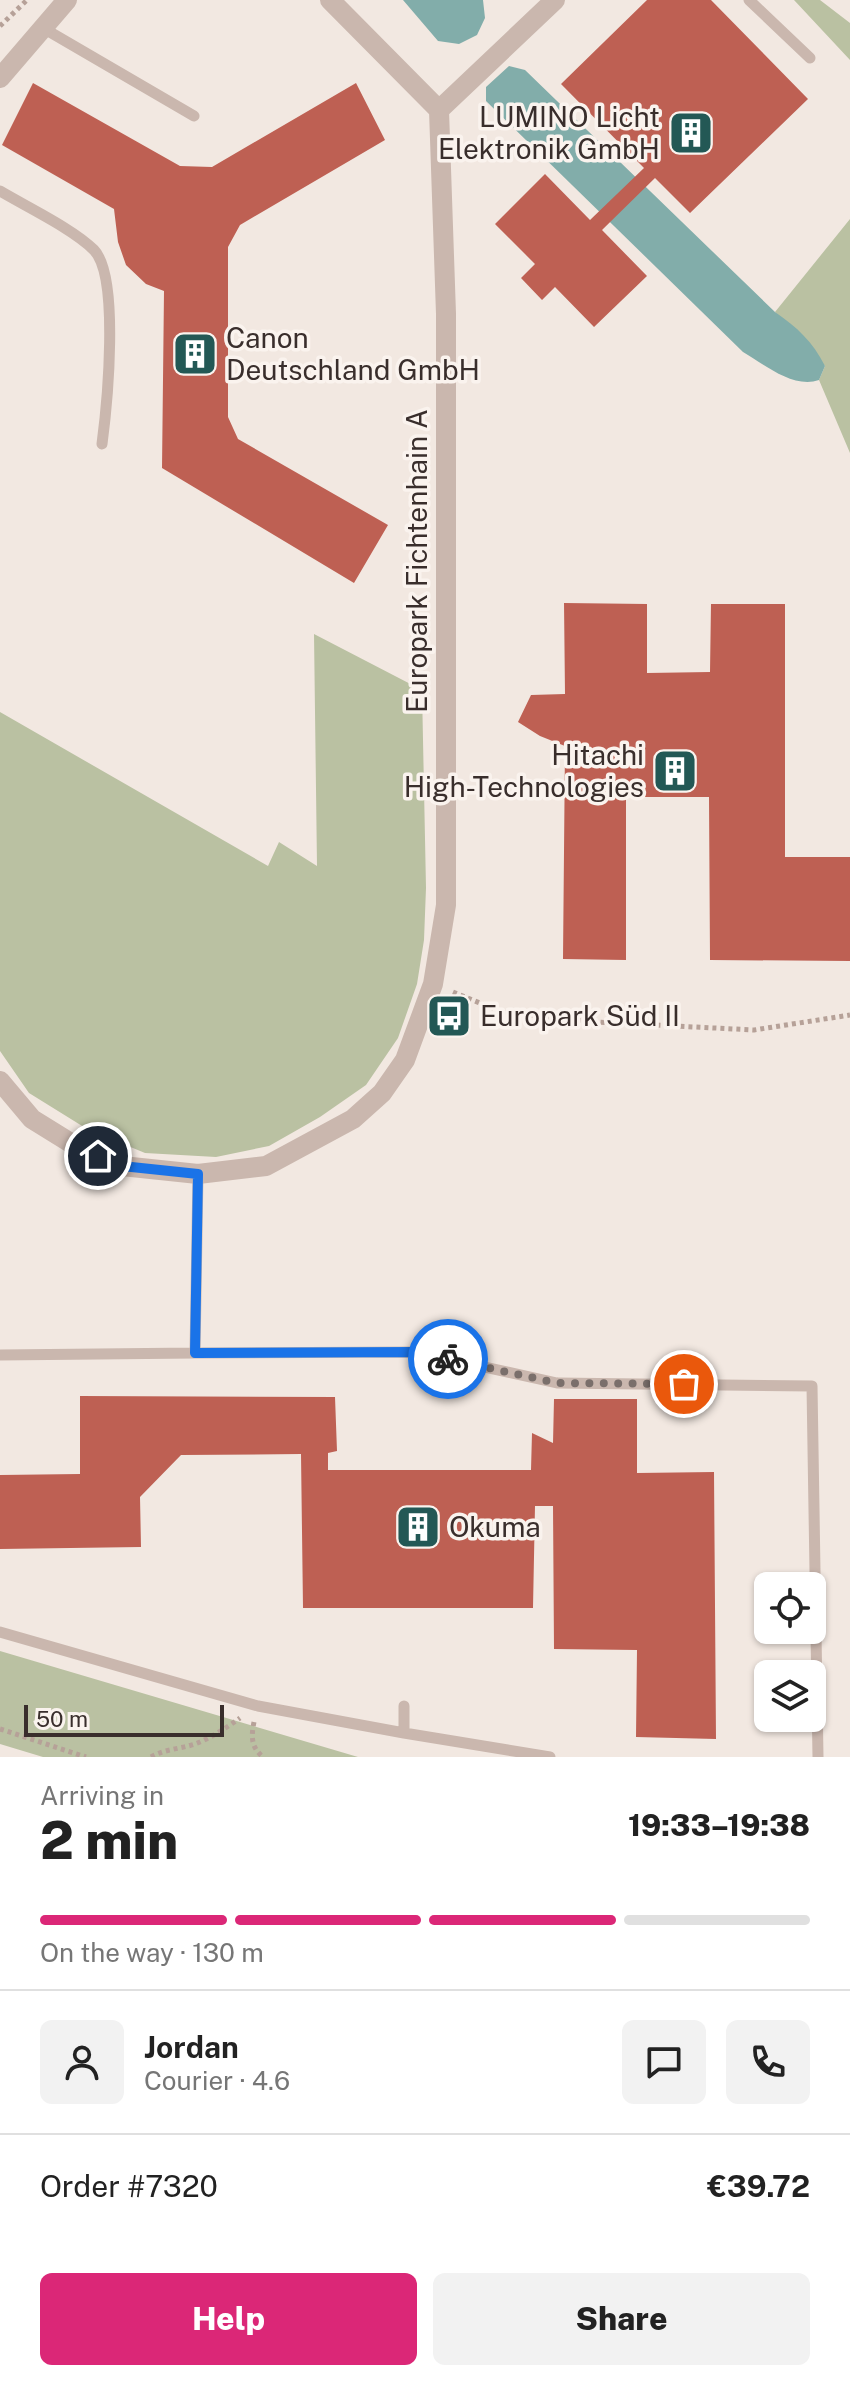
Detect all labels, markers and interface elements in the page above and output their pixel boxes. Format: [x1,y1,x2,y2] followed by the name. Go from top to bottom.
[438,100,660,165] place label: LUMINO Licht Elektronik GmbH
[667,109,715,157] building icon: LUMINO Licht Elektronik GmbH
[226,321,480,386] place label: Canon Deutschland GmbH
[171,330,219,378] building icon: Canon Deutschland GmbH
[400,409,433,713] street label: Europark Fichtenhain A
[404,738,644,803] place label: Hitachi High-Technologies
[651,747,699,795] building icon: Hitachi High-Technologies
[425,992,473,1040] bus stop icon: Europark Süd II
[480,999,680,1032] place label: Europark Süd II
[64,1122,132,1190] pin
[76,1134,120,1178] icon: home
[408,1319,488,1399] courier
[426,1337,470,1381] icon: bike
[650,1350,718,1418] pin
[662,1362,706,1406] icon: bag
[394,1503,442,1551] building icon: Okuma
[449,1510,541,1543] place label: Okuma
[754,1572,826,1732] map controls
[754,1572,826,1644] button: locate
[754,1660,826,1732] button: layers
[24,1701,224,1737] scale bar
[36,1706,88,1732] text: 50 m
[40,1780,164,1811] text: Arriving in
[628,1807,810,1843] text: 19:33–19:38
[40,1810,178,1871] text: 2 min
[40,1937,264,1968] text: On the way · 130 m
[40,2020,124,2104] button: person
[622,2020,706,2104] button: chat
[726,2020,810,2104] button: phone
[144,2029,239,2065] text: Jordan
[144,2065,290,2096] text: Courier · 4.6
[40,2168,218,2204] text: Order #7320
[707,2168,810,2204] text: €39.72
[40,2273,417,2365] button: Help
[433,2273,810,2365] button: Share

